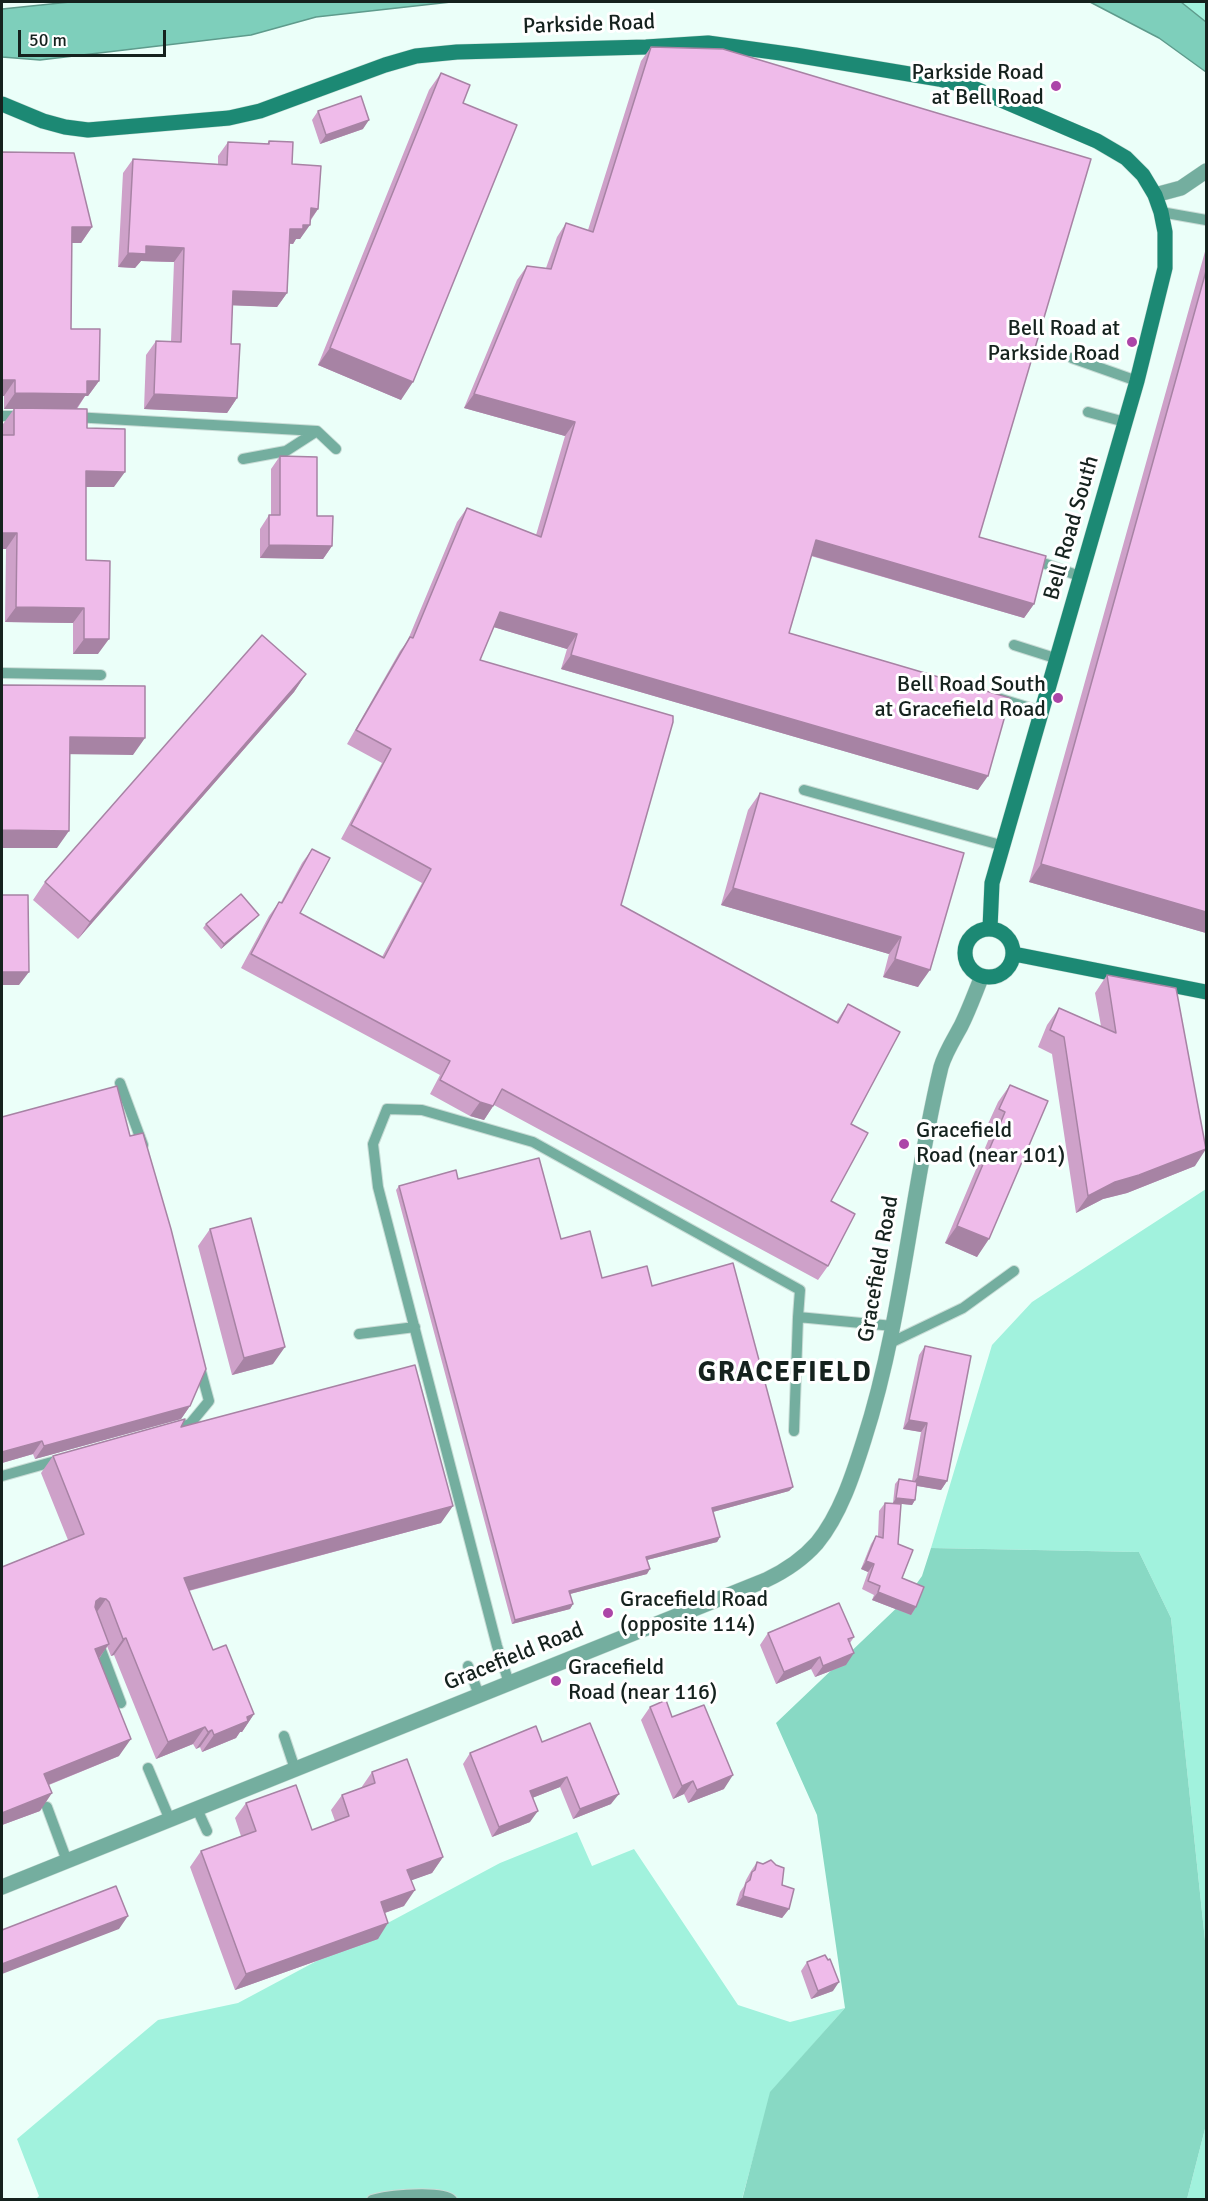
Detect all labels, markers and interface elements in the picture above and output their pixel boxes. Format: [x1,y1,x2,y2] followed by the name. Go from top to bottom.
[522,9,656,41] street label: Parkside Road
[21,18,170,56] scale bar
[29,29,67,51] text: 50 m
[911,60,1044,112] place label: Parkside Road at Bell Road
[1049,79,1063,93] marker: Parkside Road at Bell Road
[987,316,1120,368] place label: Bell Road at Parkside Road
[1125,335,1139,349] marker: Bell Road at Parkside Road
[1039,453,1105,603] street label: Bell Road South
[874,672,1046,724] place label: Bell Road South at Gracefield Road
[1051,691,1065,705] marker: Bell Road South at Gracefield Road
[916,1118,1065,1170] place label: Gracefield Road (near 101)
[897,1137,911,1151] marker: Gracefield Road (near 101)
[853,1194,905,1344] street label: Gracefield Road
[698,1357,872,1391] district label: GRACEFIELD
[620,1587,768,1639] place label: Gracefield Road (opposite 114)
[601,1606,615,1620] marker: Gracefield Road (opposite 114)
[440,1617,588,1697] street label: Gracefield Road
[568,1655,717,1706] place label: Gracefield Road (near 116)
[549,1674,563,1688] marker: Gracefield Road (near 116)

